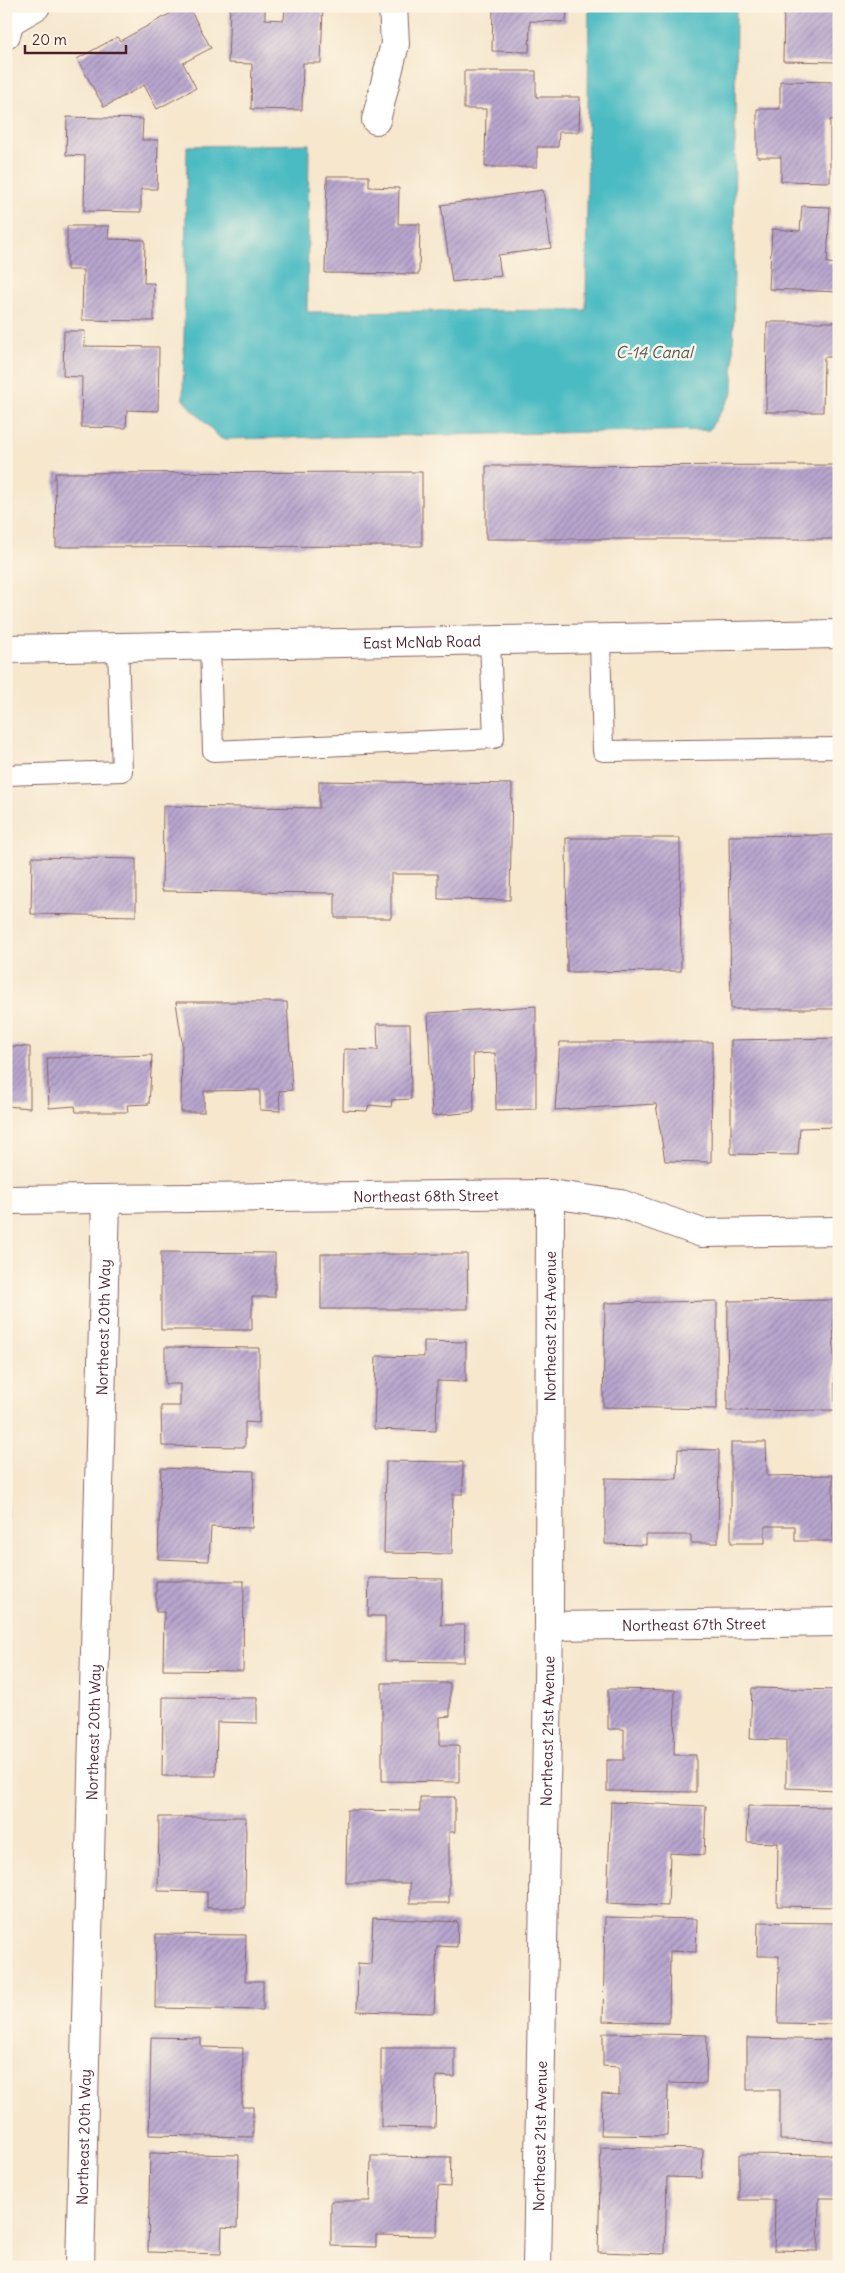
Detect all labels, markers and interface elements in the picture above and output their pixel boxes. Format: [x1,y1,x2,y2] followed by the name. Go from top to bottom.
[25,22,126,54] scale bar
[32,30,67,49] text: 20 m
[615,342,695,362] water label: C-14 Canal
[363,631,481,652] street label: East McNab Road
[353,1185,499,1206] street label: Northeast 68th Street
[540,1251,559,1401] street label: Northeast 21st Avenue
[92,1259,114,1396] street label: Northeast 20th Way
[622,1614,766,1634] street label: Northeast 67th Street
[536,1656,558,1807] street label: Northeast 21st Avenue
[82,1664,104,1800] street label: Northeast 20th Way
[529,2061,550,2212] street label: Northeast 21st Avenue
[72,2069,94,2205] street label: Northeast 20th Way

